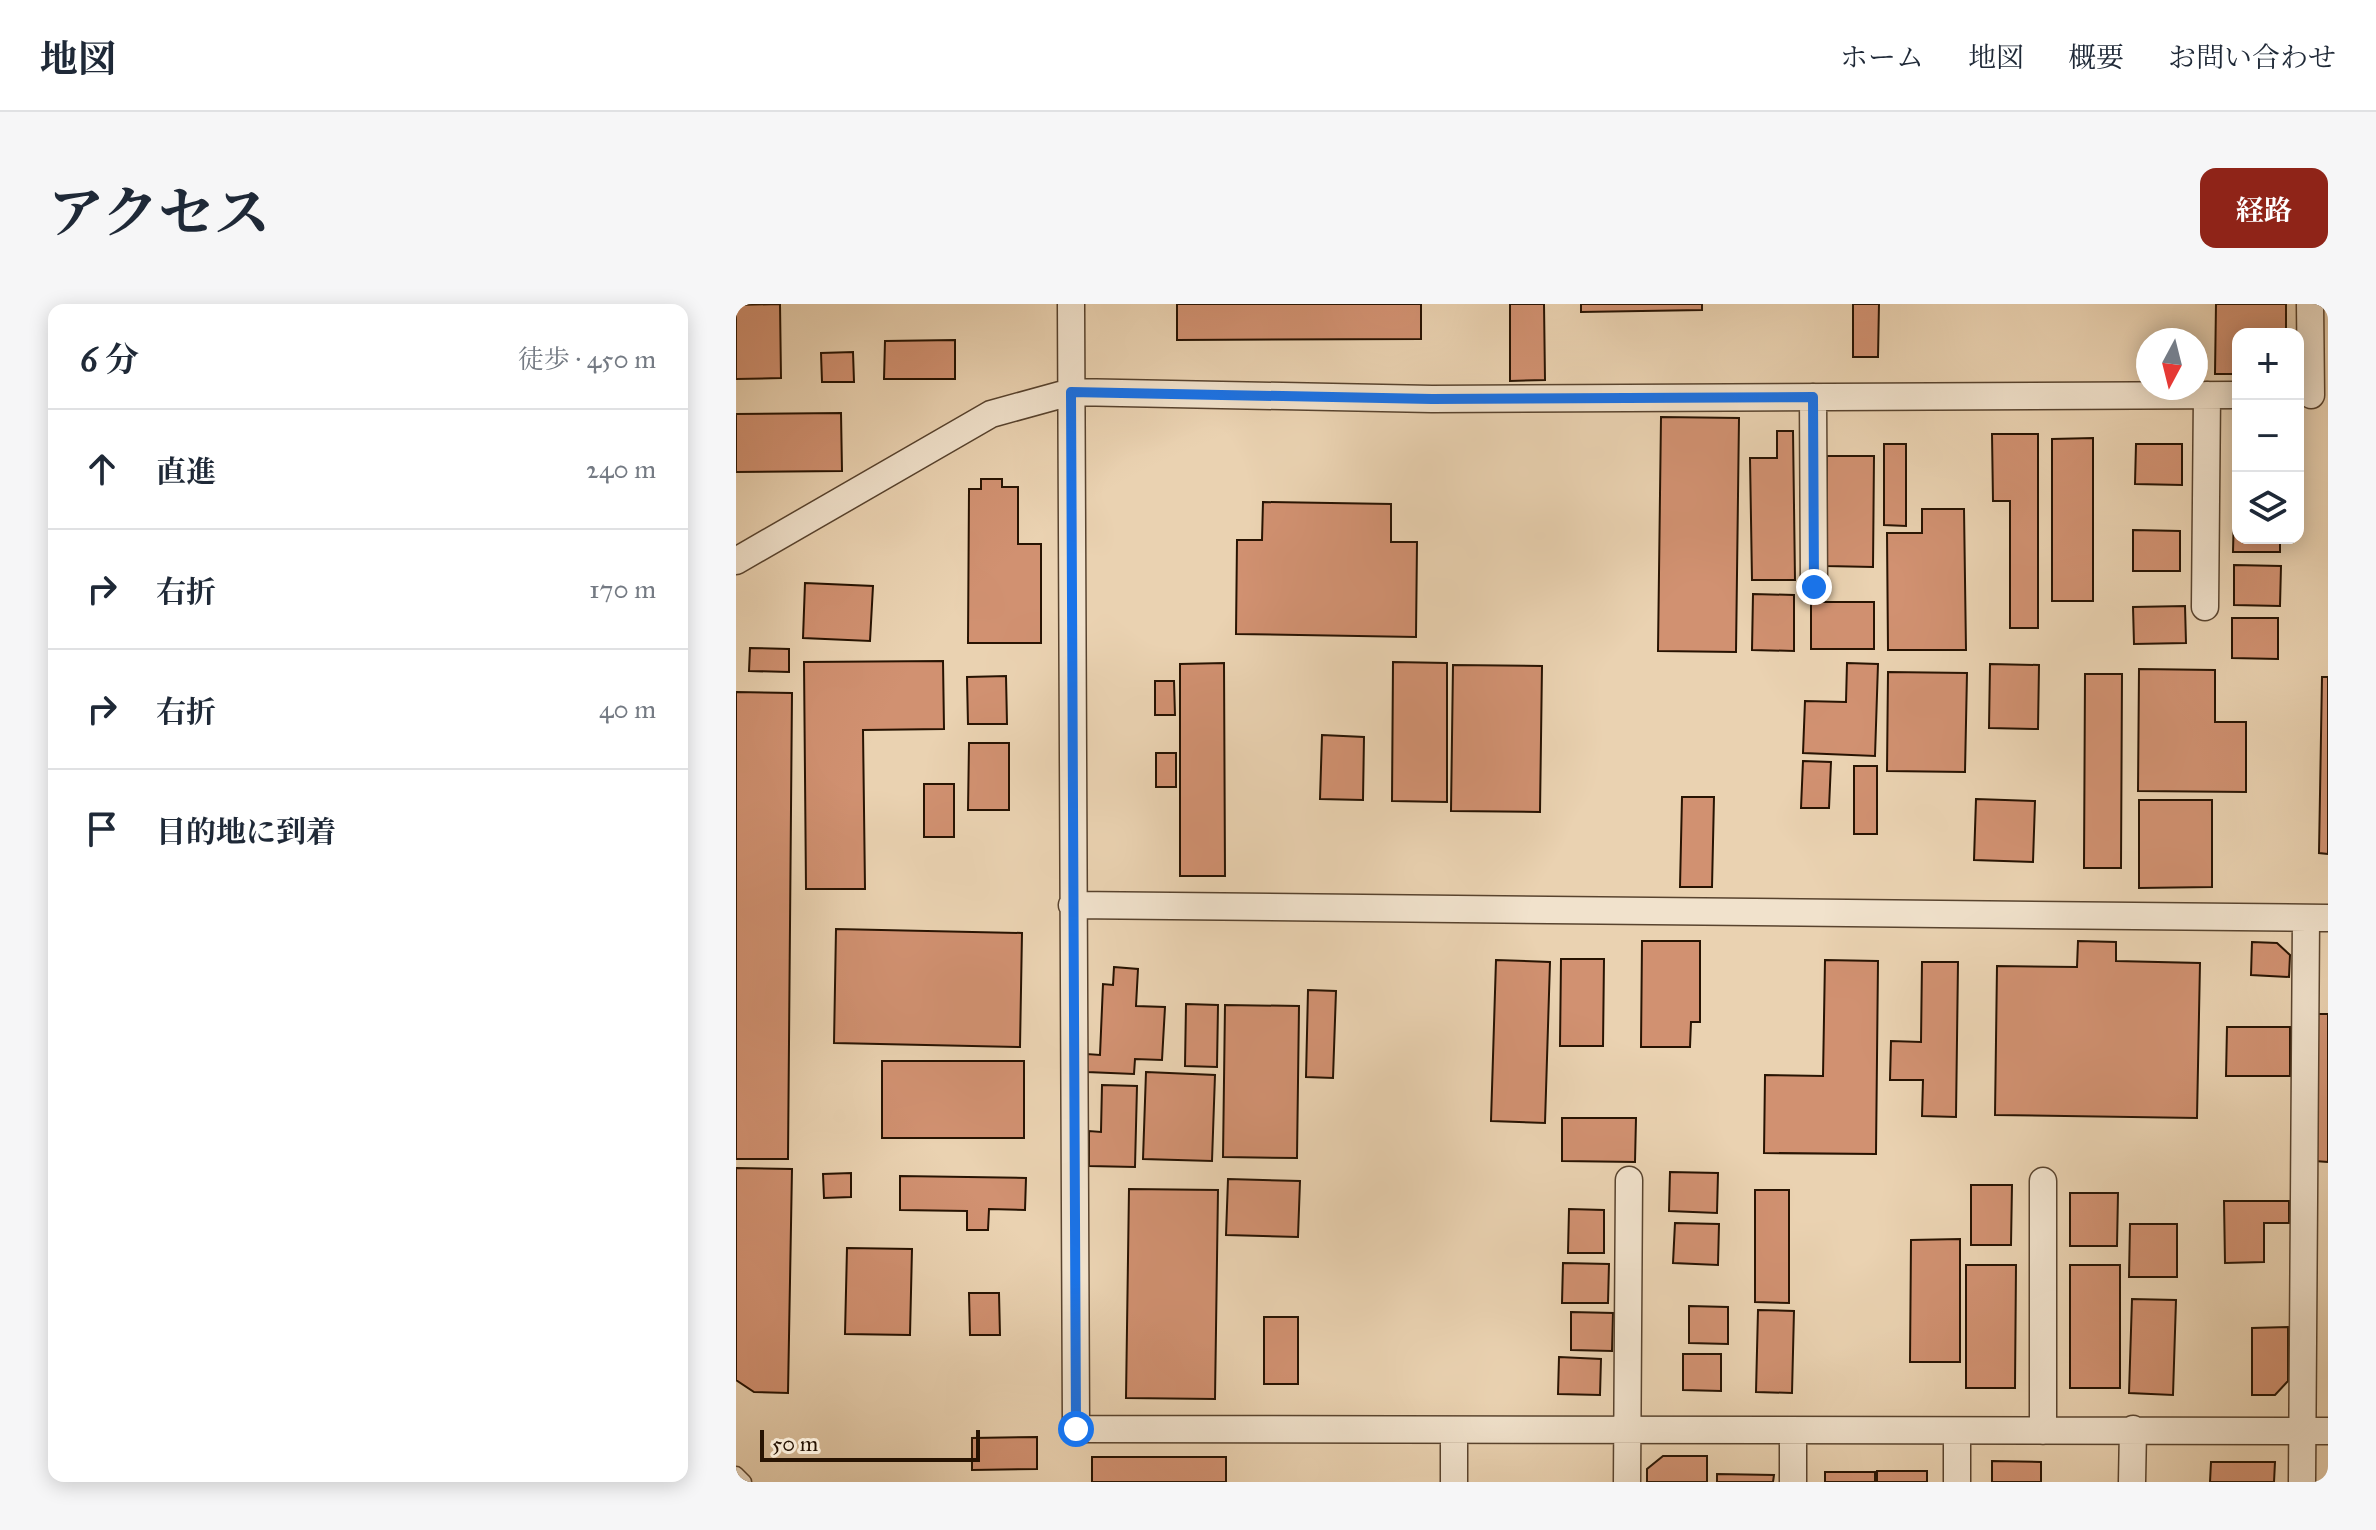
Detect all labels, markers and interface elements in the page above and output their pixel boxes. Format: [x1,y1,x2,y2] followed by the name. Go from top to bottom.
[40,36,116,82] text: 地図
[1840,40,1924,75] text: ホーム
[1968,40,2024,75] text: 地図
[2068,40,2124,75] text: 概要
[2168,40,2336,75] text: お問い合わせ
[2200,168,2328,248] button: 経路
[48,179,270,247] text: アクセス
[2136,328,2208,400] north arrow
[2232,328,2304,544] map controls
[2232,328,2304,400] button: +
[80,339,139,380] text: 6 分
[518,343,656,375] text: 徒歩 · 450 m
[2232,400,2304,472] button: −
[80,447,124,491] icon: ahead
[586,453,656,485] text: 240 m
[156,454,216,490] text: 直進
[2232,472,2304,544] button: layers
[80,567,124,611] icon: right
[1796,569,1832,605] route end
[589,573,656,605] text: 170 m
[156,574,216,610] text: 右折
[80,687,124,731] icon: right
[599,693,656,725] text: 40 m
[156,694,216,730] text: 右折
[80,807,124,851] icon: arrive
[156,814,336,850] text: 目的地に到着
[1058,1411,1094,1447] route start
[760,1426,980,1462] scale bar
[772,1430,818,1457] text: 50 m

